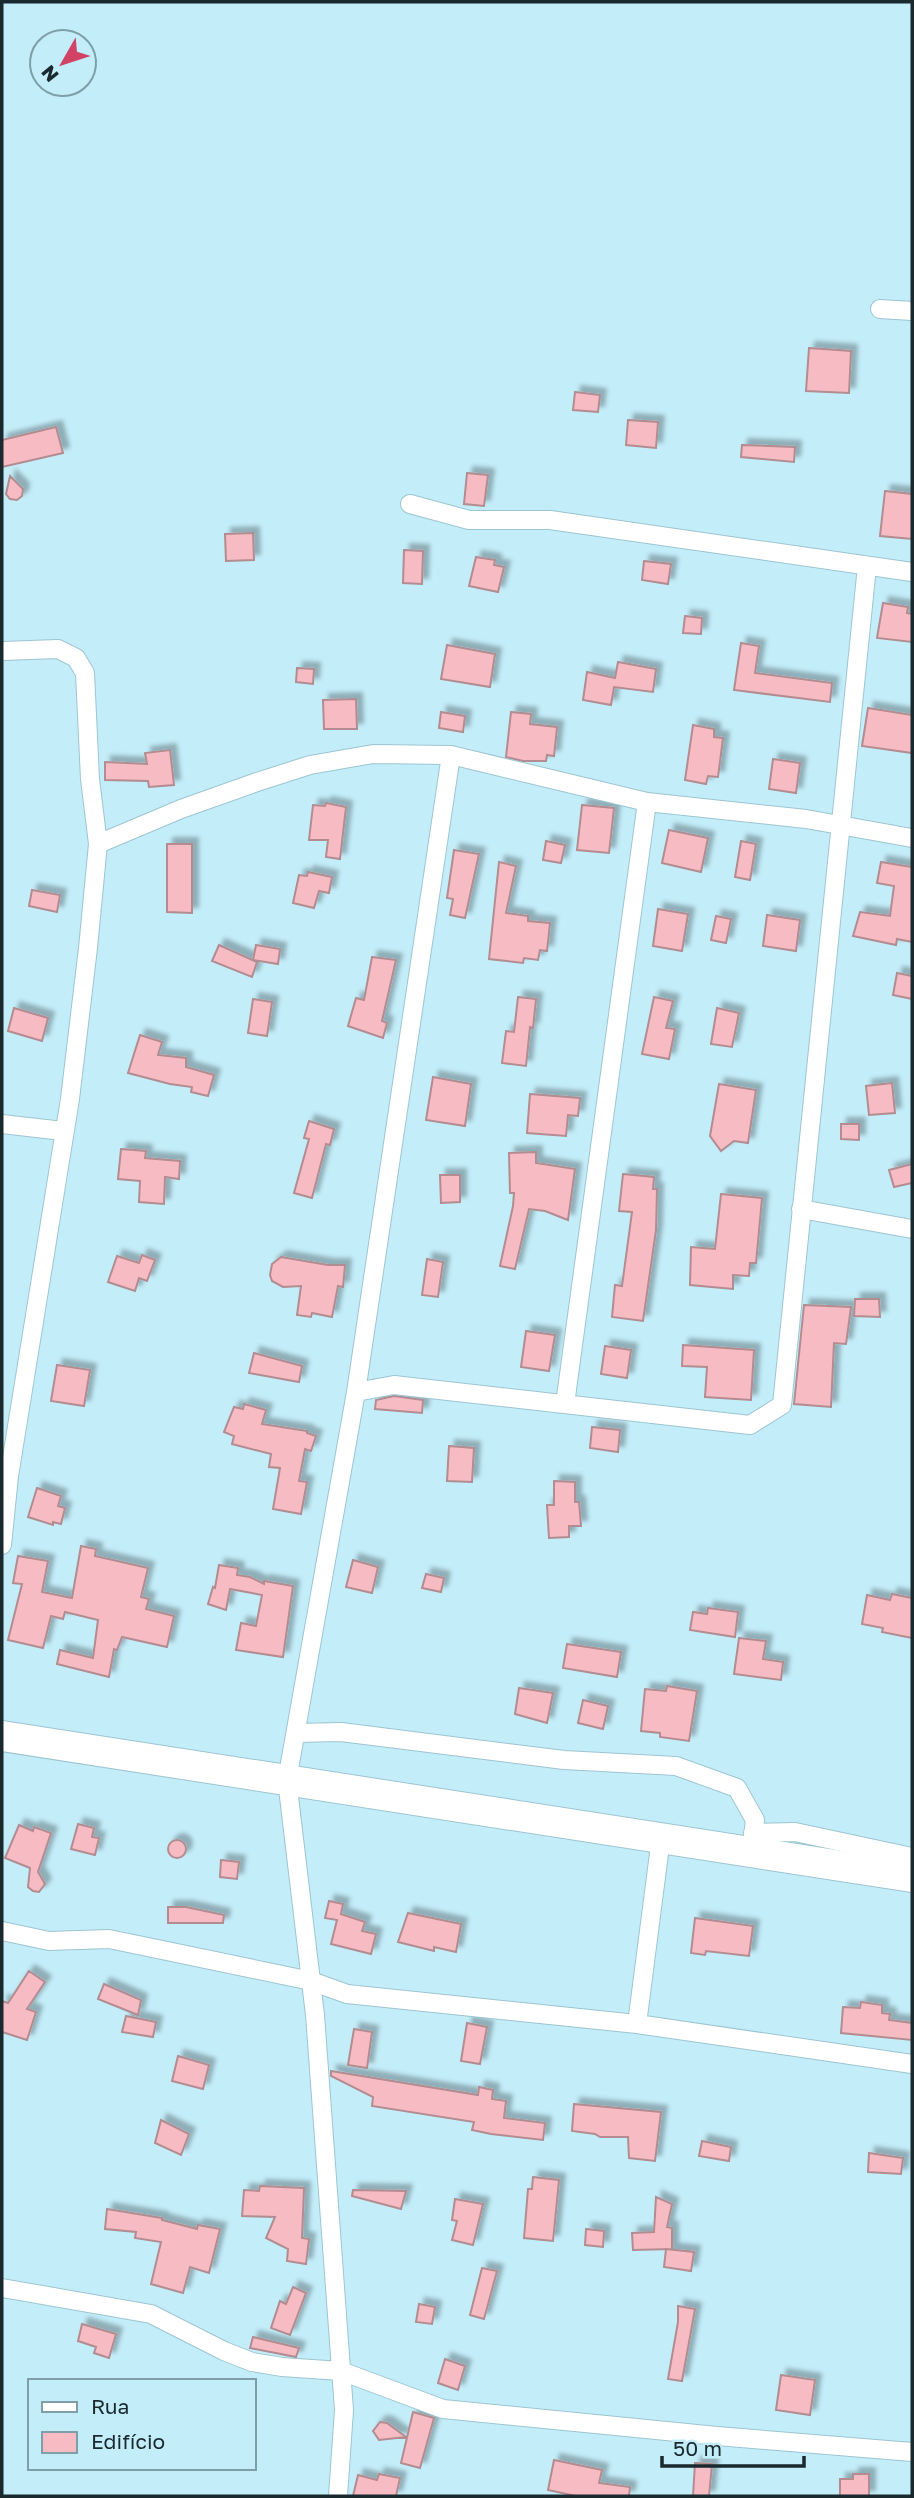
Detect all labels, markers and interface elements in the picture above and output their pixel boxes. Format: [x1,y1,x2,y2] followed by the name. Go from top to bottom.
[28,28,98,98] north arrow
[36,61,63,87] text: N
[28,2379,256,2470] legend
[91,2393,129,2419] text: Rua
[662,2424,804,2468] scale bar
[91,2428,165,2454] text: Edifício
[673,2435,722,2461] text: 50 m

